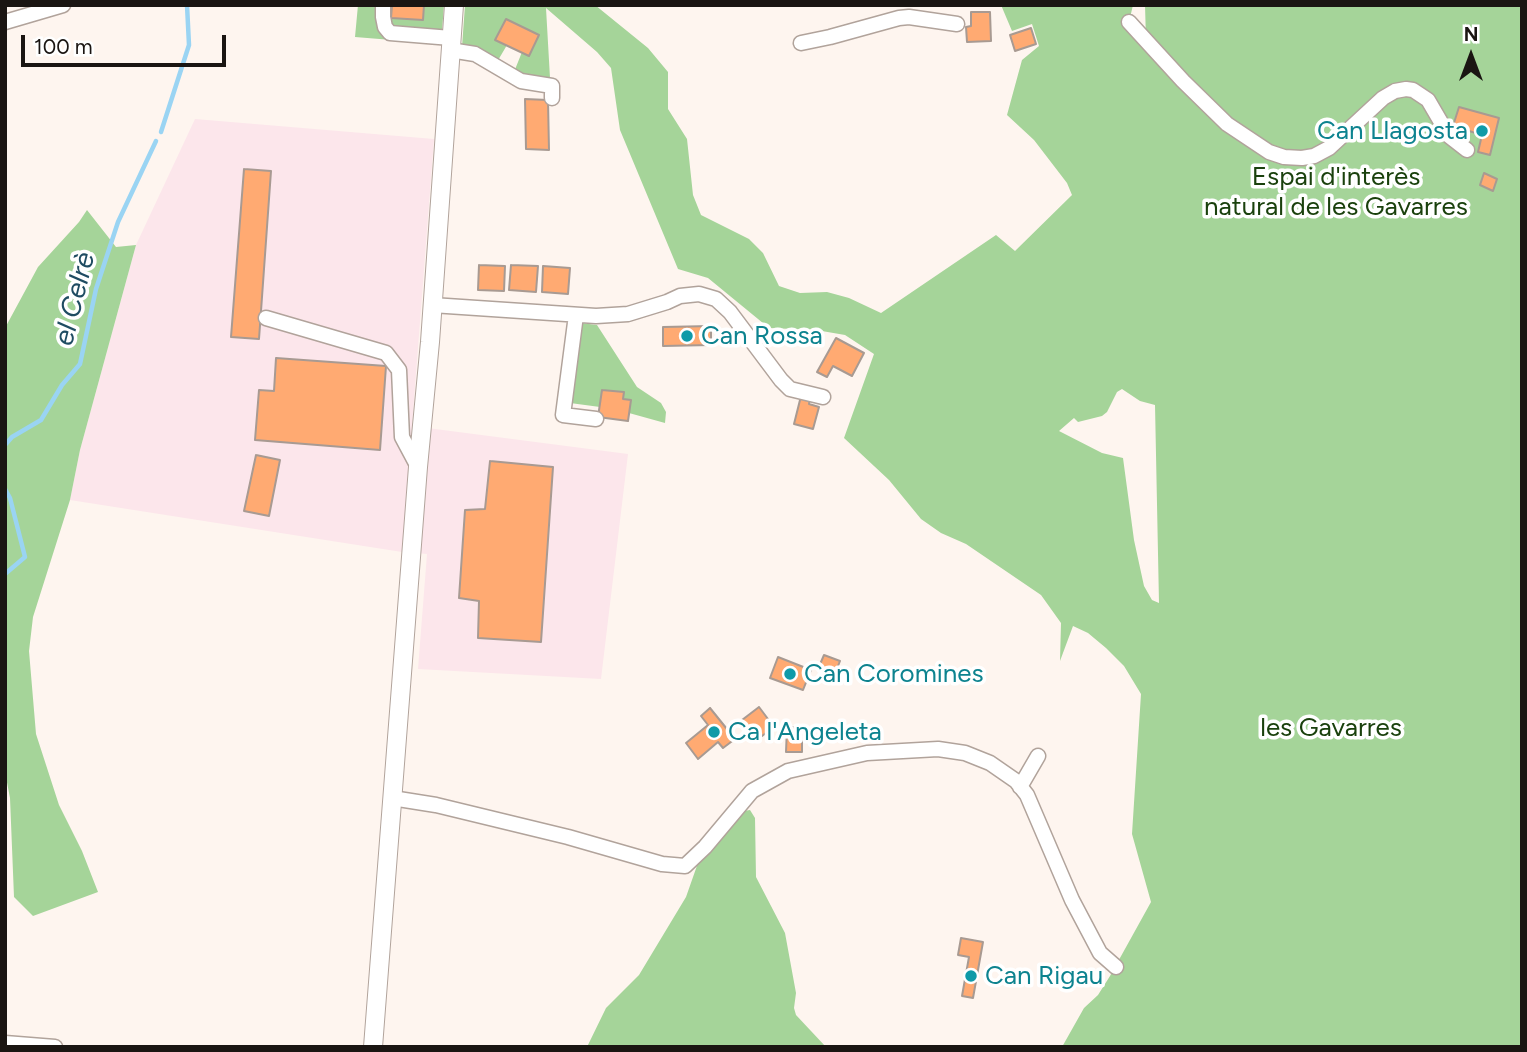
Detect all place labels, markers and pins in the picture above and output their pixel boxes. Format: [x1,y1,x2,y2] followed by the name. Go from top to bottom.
[1317,115,1468,147] place label: Can Llagosta
[1474,123,1490,139] marker: Can Llagosta
[701,320,823,352] place label: Can Rossa
[679,328,695,344] marker: Can Rossa
[804,658,984,690] place label: Can Coromines
[782,666,798,682] marker: Can Coromines
[728,716,882,748] place label: Ca l'Angeleta
[706,724,722,740] marker: Ca l'Angeleta
[985,960,1103,992] place label: Can Rigau
[963,968,979,984] marker: Can Rigau

